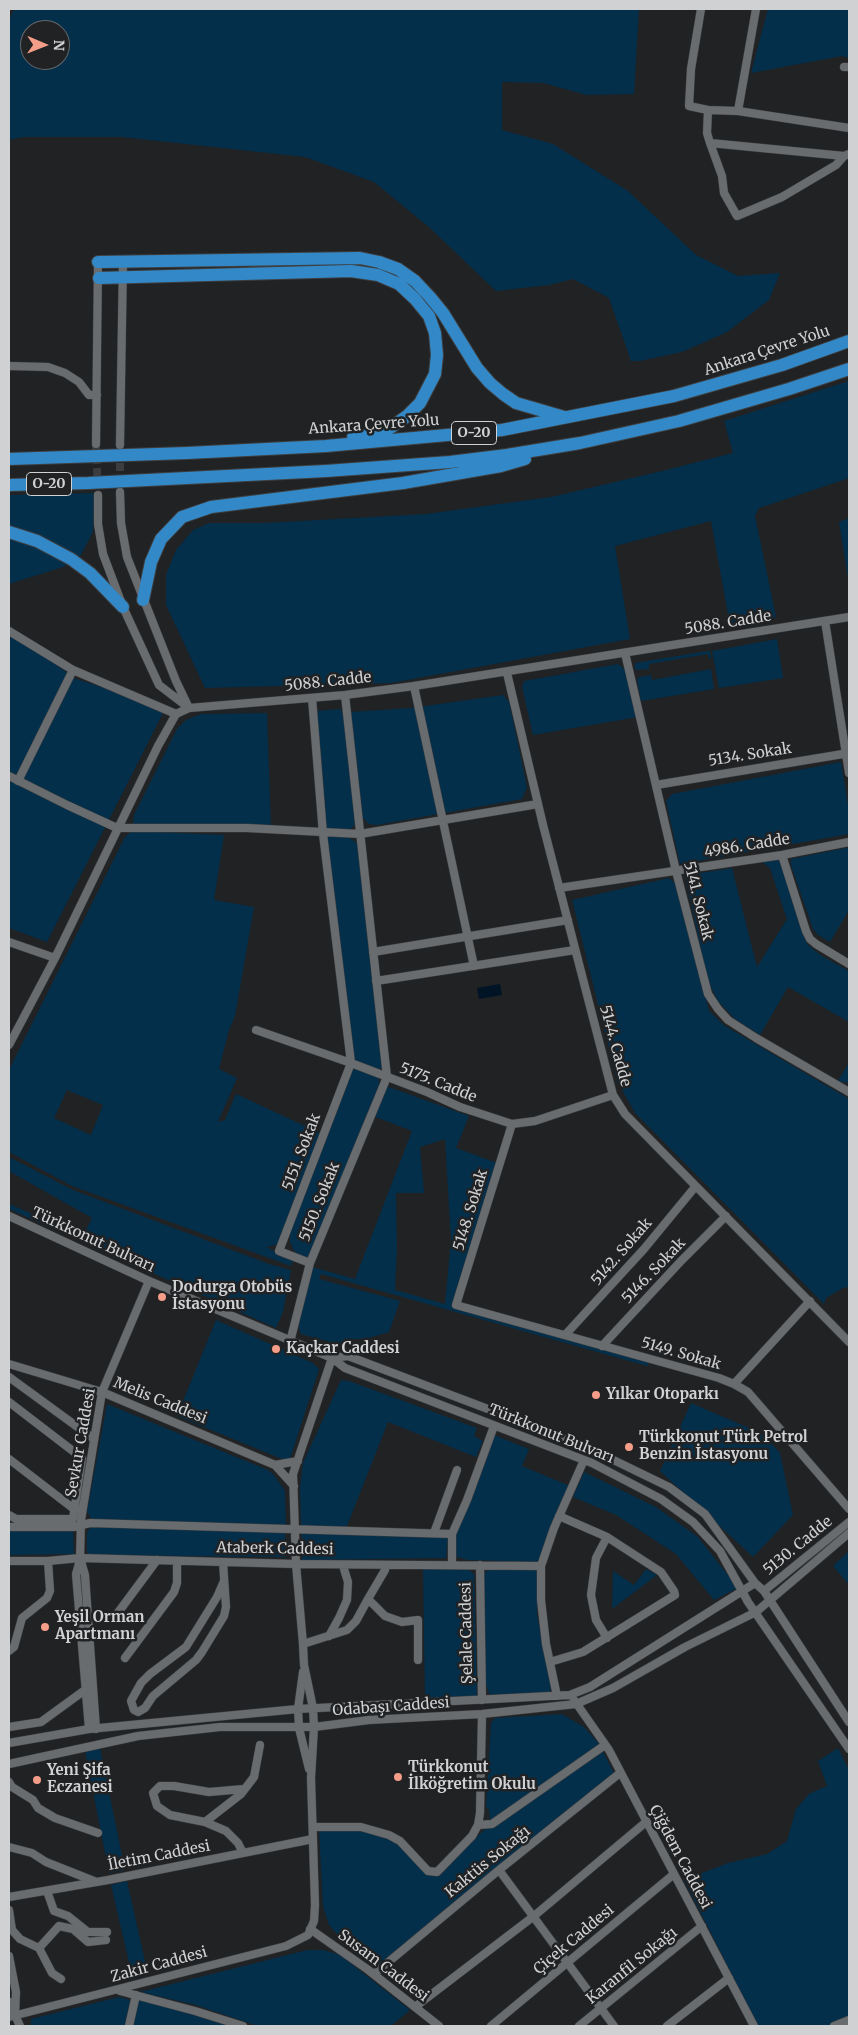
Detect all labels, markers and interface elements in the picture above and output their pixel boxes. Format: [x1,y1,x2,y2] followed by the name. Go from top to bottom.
[20,20,70,70] north arrow
[50,40,68,51] text: N
[702,322,832,380] street label: Ankara Çevre Yolu
[308,411,440,439] street label: Ankara Çevre Yolu
[452,422,496,444] road number: O-20
[27,472,72,496] road number: O-20
[683,607,773,639] street label: 5088. Cadde
[284,668,372,696] street label: 5088. Cadde
[707,740,793,770] street label: 5134. Sokak
[703,830,791,862] street label: 4986. Cadde
[679,860,717,942] street label: 5141. Sokak
[595,1003,635,1089] street label: 5144. Cadde
[397,1059,479,1107] street label: 5175. Cadde
[279,1111,325,1193] street label: 5151. Sokak
[296,1160,344,1244] street label: 5150. Sokak
[450,1167,492,1253] street label: 5148. Sokak
[29,1204,157,1276] street label: Türkkonut Bulvarı
[588,1215,656,1289] street label: 5142. Sokak
[618,1235,690,1307] street label: 5146. Sokak
[172,1279,292,1314] place label: Dodurga Otobüs İstasyonu
[156,1291,168,1303] marker: Dodurga Otobüs İstasyonu
[639,1334,723,1374] street label: 5149. Sokak
[286,1340,400,1358] place label: Kaçkar Caddesi
[270,1343,282,1355] marker: Kaçkar Caddesi
[111,1374,209,1428] street label: Melis Caddesi
[606,1386,719,1404] place label: Yılkar Otoparkı
[63,1387,99,1499] street label: Sevkur Caddesi
[590,1389,602,1401] marker: Yılkar Otoparkı
[486,1401,616,1467] street label: Türkkonut Bulvarı
[639,1429,808,1464] place label: Türkkonut Türk Petrol Benzin İstasyonu
[623,1441,635,1453] marker: Türkkonut Türk Petrol Benzin İstasyonu
[760,1513,836,1579] street label: 5130. Cadde
[216,1539,334,1559] street label: Ataberk Caddesi
[457,1582,477,1684] street label: Şelale Caddesi
[55,1609,144,1644] place label: Yeşil Orman Apartmanı
[39,1621,51,1633] marker: Yeşil Orman Apartmanı
[332,1694,450,1720] street label: Odabaşı Caddesi
[408,1759,536,1794] place label: Türkkonut İlköğretim Okulu
[47,1762,113,1797] place label: Yeni Şifa Eczanesi
[392,1771,404,1783] marker: Türkkonut İlköğretim Okulu
[31,1774,43,1786] marker: Yeni Şifa Eczanesi
[645,1802,715,1912] street label: Çiğdem Caddesi
[442,1822,534,1902] street label: Kaktüs Sokağı
[106,1837,212,1875] street label: İletim Caddesi
[530,1901,618,1979] street label: Çiçek Caddesi
[583,1924,681,2008] street label: Karanfil Sokağı
[334,1926,432,2006] street label: Susam Caddesi
[109,1943,209,1987] street label: Zakir Caddesi

